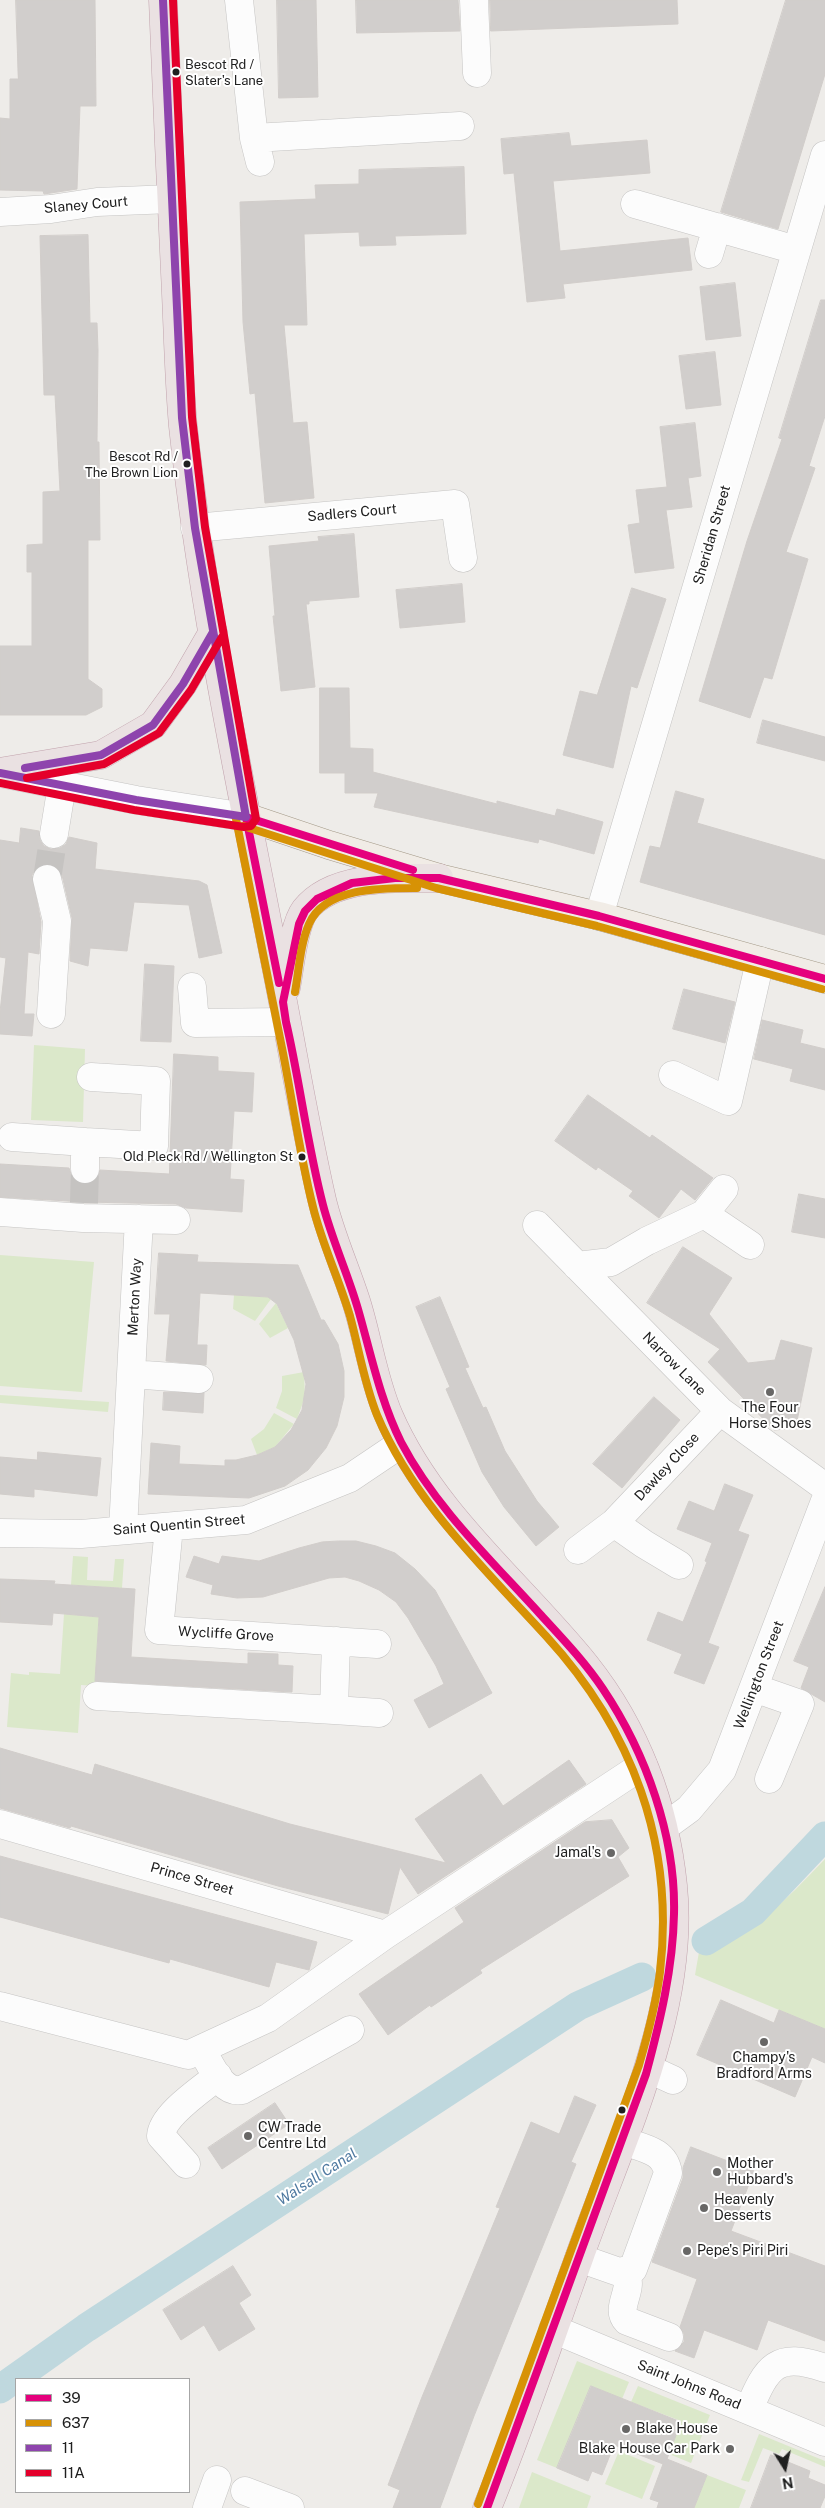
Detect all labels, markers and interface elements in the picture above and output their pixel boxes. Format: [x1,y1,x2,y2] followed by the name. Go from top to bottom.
[185,57,263,88] place label: Bescot Rd / Slater's Lane
[171,67,181,77] marker: Bescot Rd / Slater's Lane
[43,193,129,217] street label: Slaney Court
[85,449,178,480] place label: Bescot Rd / The Brown Lion
[182,459,192,469] marker: Bescot Rd / The Brown Lion
[690,483,734,587] street label: Sheridan Street
[307,501,397,525] street label: Sadlers Court
[123,1149,293,1165] place label: Old Pleck Rd / Wellington St
[297,1152,307,1162] marker: Old Pleck Rd / Wellington St
[125,1258,145,1336] street label: Merton Way
[639,1329,709,1399] street label: Narrow Lane
[764,1386,776,1398] marker: The Four Horse Shoes
[729,1400,811,1432] place label: The Four Horse Shoes
[631,1429,703,1505] street label: Dawley Close
[112,1511,246,1539] street label: Saint Quentin Street
[731,1618,787,1732] street label: Wellington Street
[178,1623,274,1645] street label: Wycliffe Grove
[555,1845,601,1861] place label: Jamal's
[605,1847,617,1859] marker: Jamal's
[148,1859,236,1899] street label: Prince Street
[758,2036,770,2048] marker: Champy's Bradford Arms
[716,2050,812,2082] place label: Champy's Bradford Arms
[617,2105,627,2115] unlabelled marker
[258,2120,326,2152] place label: CW Trade Centre Ltd
[242,2130,254,2142] marker: CW Trade Centre Ltd
[274,2145,360,2209] water label: Walsall Canal
[727,2156,793,2188] place label: Mother Hubbard's
[711,2166,723,2178] marker: Mother Hubbard's
[714,2192,774,2224] place label: Heavenly Desserts
[698,2202,710,2214] marker: Heavenly Desserts
[697,2243,788,2259] place label: Pepe's Piri Piri
[681,2245,693,2257] marker: Pepe's Piri Piri
[635,2357,743,2413] street label: Saint Johns Road
[15,2378,190,2493] legend
[62,2389,81,2406] text: 39
[62,2414,89,2431] text: 637
[636,2421,718,2437] place label: Blake House
[620,2423,632,2435] marker: Blake House
[62,2439,74,2456] text: 11
[579,2441,720,2457] place label: Blake House Car Park
[724,2443,736,2455] marker: Blake House Car Park
[760,2443,810,2493] north arrow
[62,2464,85,2481] text: 11A
[781,2474,794,2492] text: N

